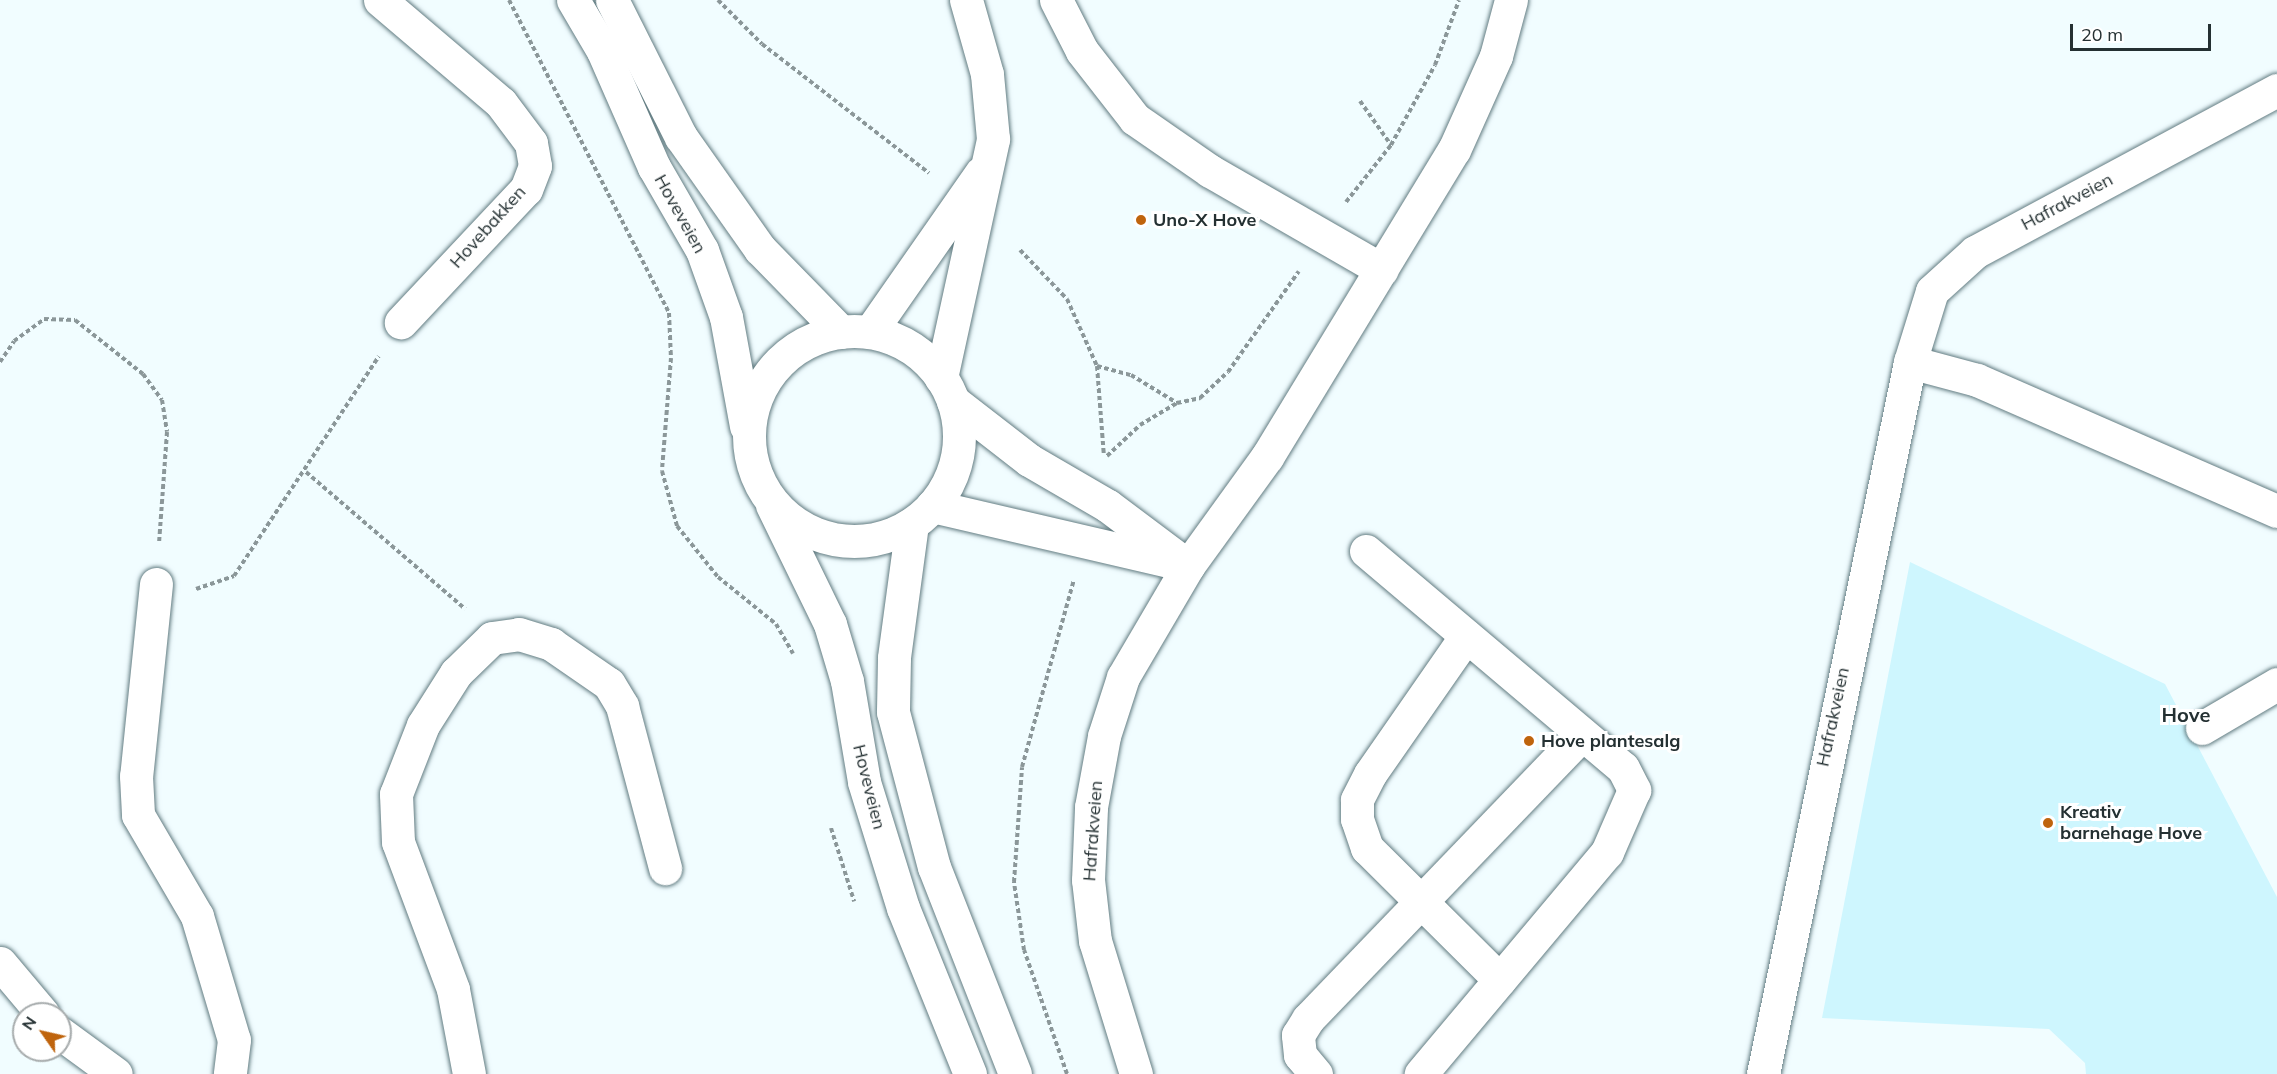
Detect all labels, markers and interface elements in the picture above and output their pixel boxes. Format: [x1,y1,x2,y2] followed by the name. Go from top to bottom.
[2073,12,2214,50] scale bar
[2081,23,2123,46] text: 20 m
[2017,169,2117,235] street label: Hafrakveien
[649,171,711,257] street label: Hoveveien
[445,181,531,273] street label: Hovebakken
[1153,209,1256,231] place label: Uno-X Hove
[1134,213,1148,227] marker: Uno-X Hove
[1812,665,1854,769] street label: Hafrakveien
[2162,702,2210,726] district label: Hove
[1541,730,1680,752] place label: Hove plantesalg
[1522,734,1536,748] marker: Hove plantesalg
[848,742,890,832] street label: Hoveveien
[1079,780,1107,882] street label: Hafrakveien
[2060,802,2202,844] place label: Kreativ barnehage Hove
[2041,816,2055,830] marker: Kreativ barnehage Hove
[12,1002,72,1062] north arrow
[17,1012,40,1034] text: N

